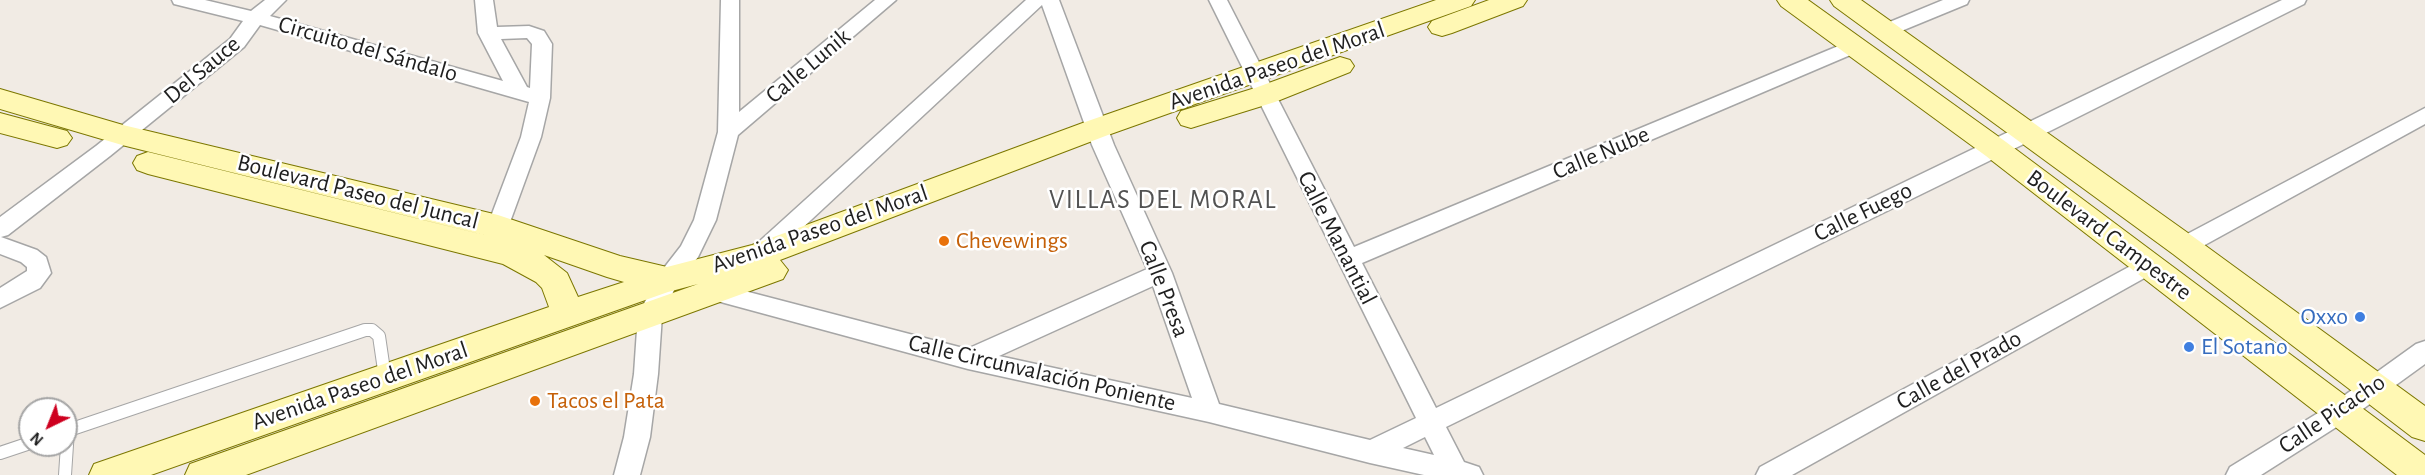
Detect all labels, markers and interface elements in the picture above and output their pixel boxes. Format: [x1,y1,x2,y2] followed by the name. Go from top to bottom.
[275,10,461,88] street label: Circuito del Sándalo
[1165,16,1389,116] street label: Avenida Paseo del Moral
[760,22,856,110] street label: Calle Lunik
[158,30,246,110] street label: Del Sauce
[1548,120,1654,186] street label: Calle Nube
[234,148,482,236] street label: Boulevard Paseo del Juncal
[2021,163,2197,307] street label: Boulevard Campestre
[1291,166,1383,310] street label: Calle Manantial
[1809,176,1917,248] street label: Calle Fuego
[708,179,932,279] street label: Avenida Paseo del Moral
[1049,184,1277,216] district label: VILLAS DEL MORAL
[956,227,1068,255] place label: Chevewings
[937,234,951,248] marker: Chevewings
[1132,237,1196,341] street label: Calle Presa
[2300,303,2348,331] place label: Oxxo
[2353,310,2367,324] marker: Oxxo
[1891,324,2027,416] street label: Calle del Prado
[906,328,1178,418] street label: Calle Circunvalación Poniente
[2201,333,2288,361] place label: El Sotano
[248,336,472,436] street label: Avenida Paseo del Moral
[2182,340,2196,354] marker: El Sotano
[2273,368,2391,460] street label: Calle Picacho
[547,387,665,415] place label: Tacos el Pata
[528,394,542,408] marker: Tacos el Pata
[18,397,78,457] north arrow
[28,429,47,448] text: N

